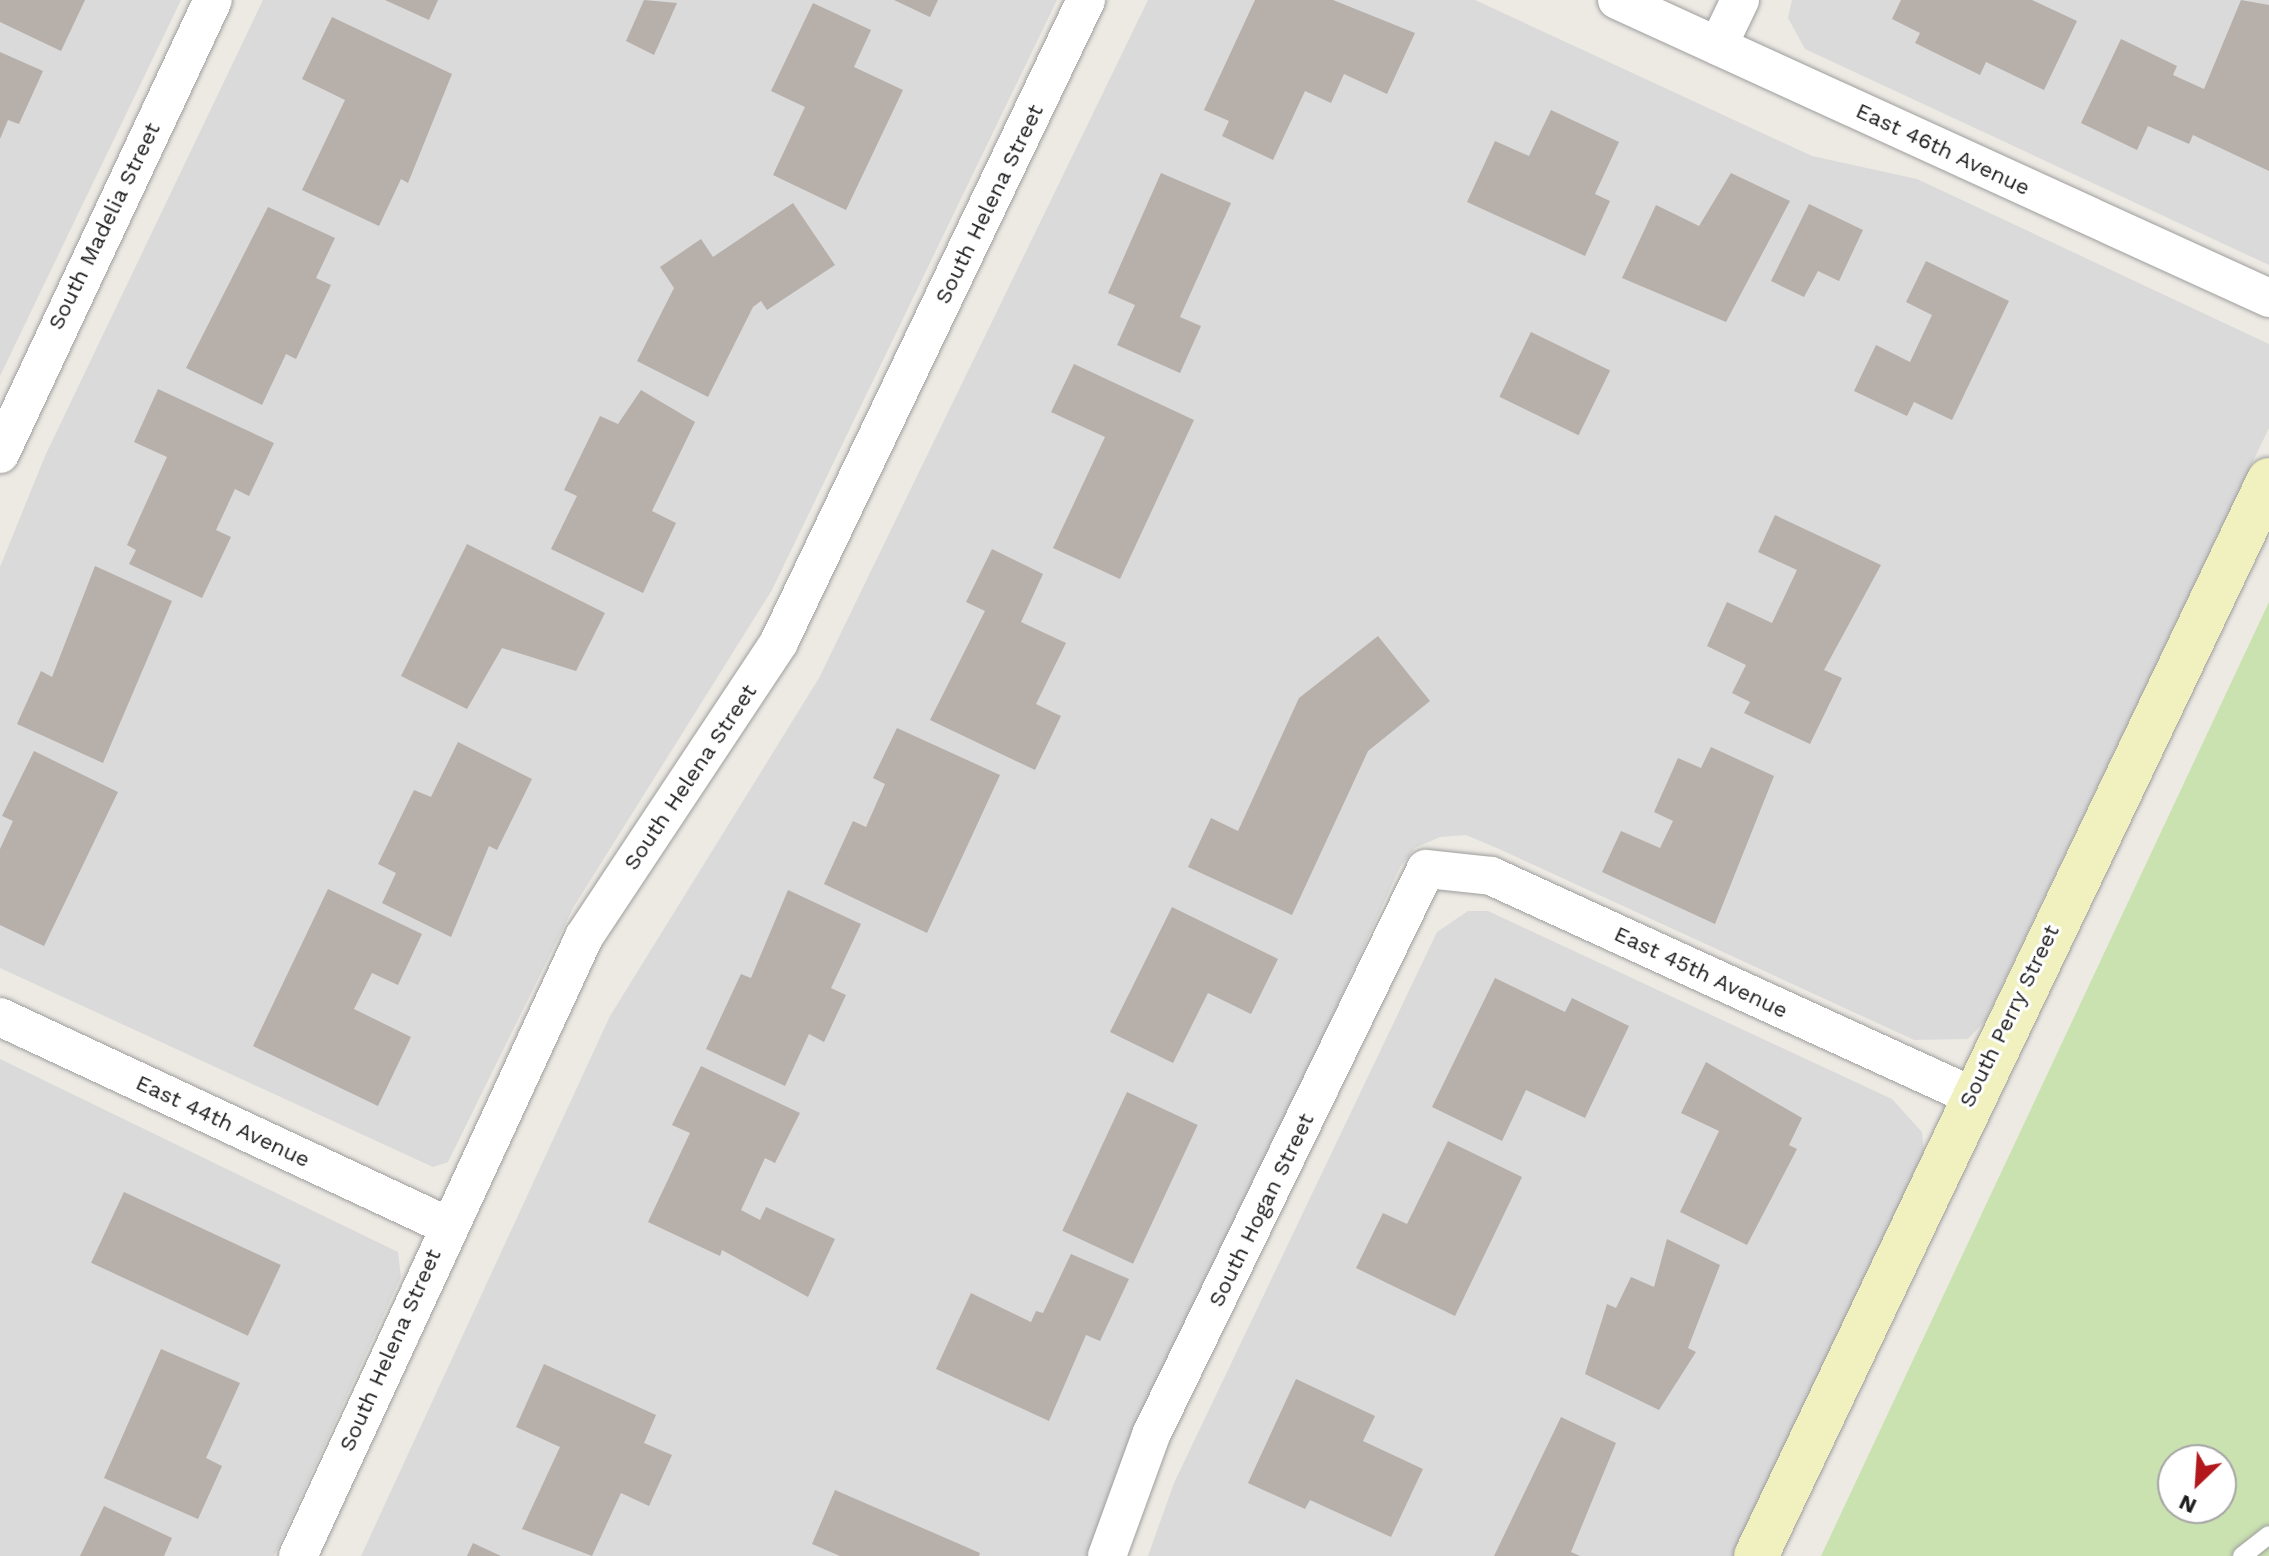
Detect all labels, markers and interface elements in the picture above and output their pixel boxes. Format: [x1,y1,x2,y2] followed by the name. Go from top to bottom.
[1851,97,2035,201] street label: East 46th Avenue
[929,100,1049,308] street label: South Helena Street
[42,118,166,334] street label: South Madelia Street
[618,679,762,875] street label: South Helena Street
[1610,920,1792,1024] street label: East 45th Avenue
[1953,920,2065,1112] street label: South Perry Street
[131,1069,315,1173] street label: East 44th Avenue
[1203,1109,1319,1311] street label: South Hogan Street
[333,1245,447,1455] street label: South Helena Street
[2157,1444,2237,1524] north arrow
[2175,1490,2200,1519] text: N

